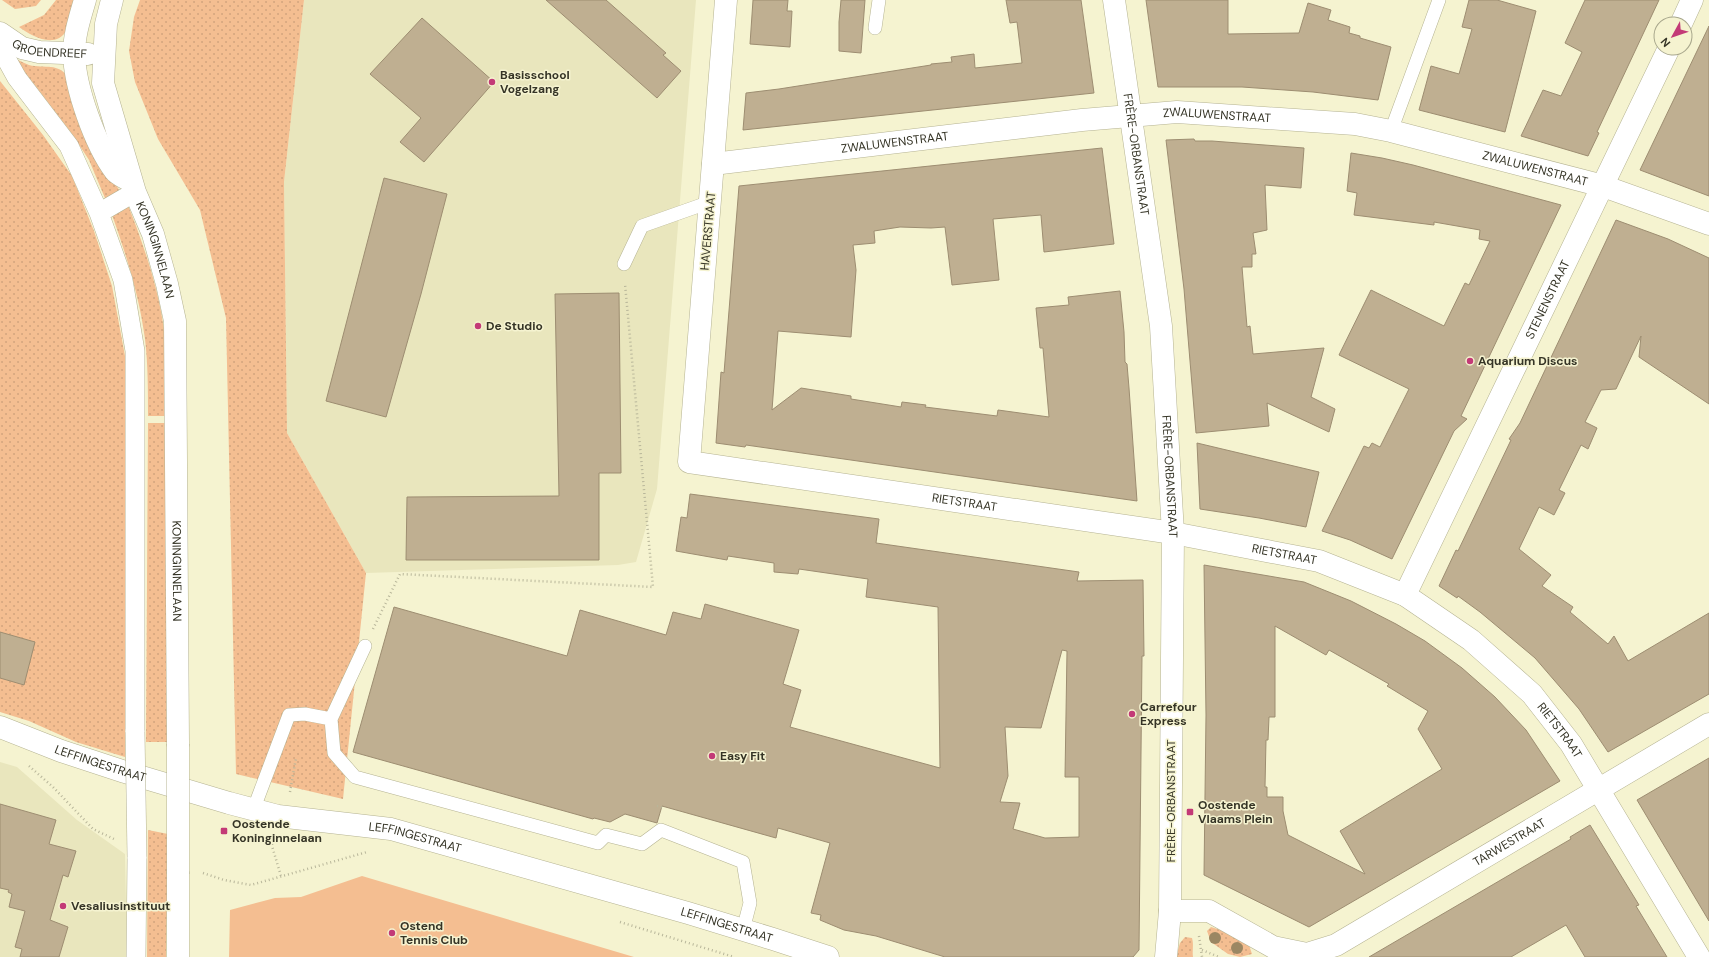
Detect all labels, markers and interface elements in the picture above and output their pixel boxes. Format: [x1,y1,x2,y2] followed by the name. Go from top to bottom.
[1653,16,1693,56] north arrow
[9,35,88,62] street label: GROENDREEF
[1657,35,1673,50] text: N
[500,67,570,97] place label: Basisschool Vogelzang
[487,77,497,87] marker: Basisschool Vogelzang
[1120,92,1153,217] street label: FRÈRE-ORBANSTRAAT
[1162,104,1272,126] street label: ZWALUWENSTRAAT
[840,128,950,157] street label: ZWALUWENSTRAAT
[1481,147,1590,190] street label: ZWALUWENSTRAAT
[697,191,719,271] street label: HAVERSTRAAT
[132,199,178,300] street label: KONINGINNELAAN
[1522,257,1574,342] street label: STENENSTRAAT
[486,318,543,334] place label: De Studio
[473,321,483,331] marker: De Studio
[1478,353,1577,369] place label: Aquarium Discus
[1465,356,1475,366] marker: Aquarium Discus
[1158,415,1181,538] street label: FRÈRE-ORBANSTRAAT
[931,490,998,515] street label: RIETSTRAAT
[168,521,185,622] street label: KONINGINNELAAN
[1251,540,1318,568] street label: RIETSTRAAT
[1140,699,1197,729] place label: Carrefour Express
[1534,699,1586,761] street label: RIETSTRAAT
[1127,709,1137,719] marker: Carrefour Express
[1163,739,1179,862] street label: FRÈRE-ORBANSTRAAT
[52,741,148,786] street label: LEFFINGESTRAAT
[720,748,765,764] place label: Easy Fit
[707,751,717,761] marker: Easy Fit
[1198,797,1273,827] place label: Oostende Vlaams Plein
[1185,807,1195,817] marker: Oostende Vlaams Plein
[1470,815,1549,870] street label: TARWESTRAAT
[232,816,322,846] place label: Oostende Koninginnelaan
[368,818,463,857] street label: LEFFINGESTRAAT
[219,826,229,836] marker: Oostende Koninginnelaan
[71,898,170,914] place label: Vesaliusinstituut
[58,901,68,911] marker: Vesaliusinstituut
[679,903,775,947] street label: LEFFINGESTRAAT
[400,918,468,948] place label: Ostend Tennis Club
[387,928,397,938] marker: Ostend Tennis Club

